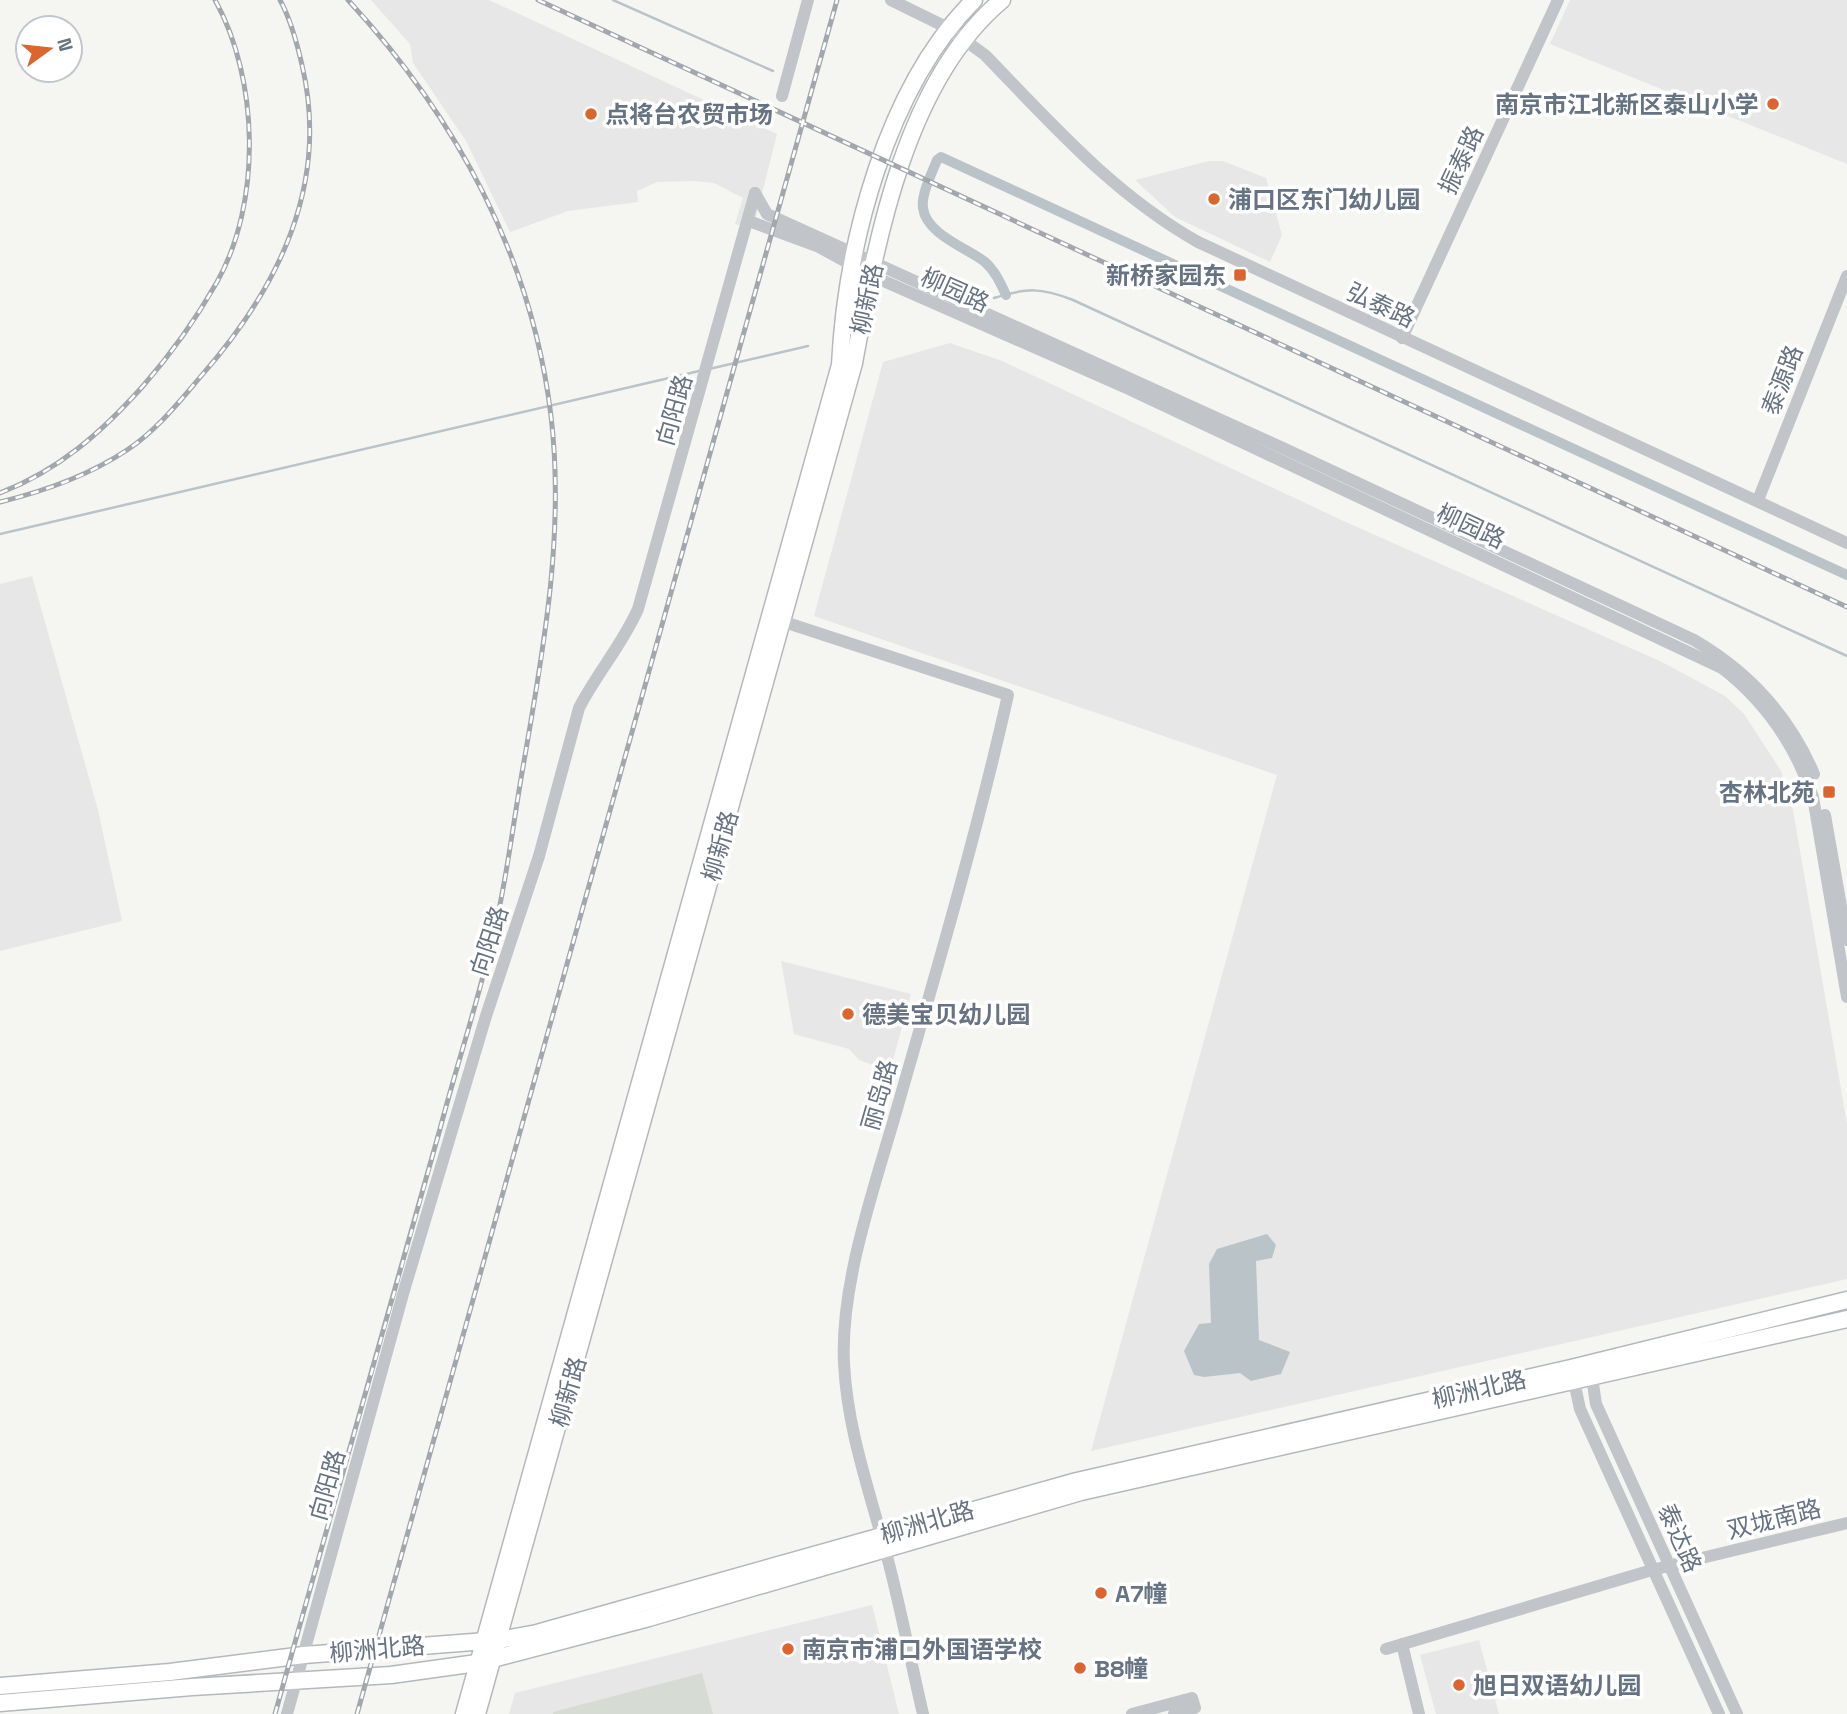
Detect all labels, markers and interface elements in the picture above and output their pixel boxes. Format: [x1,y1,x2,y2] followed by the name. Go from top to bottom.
[14,14,84,84] north arrow
[51,35,79,54] text: N
[1495,89,1759,120] place label: 南京市江北新区泰山小学
[1765,96,1781,112] marker: 南京市江北新区泰山小学
[605,99,773,130] place label: 点将台农贸市场
[583,106,599,122] marker: 点将台农贸市场
[1432,121,1490,199] street label: 振泰路
[1228,184,1420,215] place label: 浦口区东门幼儿园
[1206,191,1222,207] marker: 浦口区东门幼儿园
[1106,260,1226,291] place label: 新桥家园东
[844,261,890,337] street label: 柳新路
[916,261,994,319] street label: 柳园路
[1232,267,1248,283] marker: 新桥家园东
[1342,276,1420,334] street label: 弘泰路
[1755,341,1809,419] street label: 泰源路
[649,371,699,449] street label: 向阳路
[1432,497,1510,555] street label: 柳园路
[1719,777,1815,808] place label: 杏林北苑
[1821,784,1837,800] marker: 杏林北苑
[695,807,745,885] street label: 柳新路
[463,902,515,980] street label: 向阳路
[862,999,1030,1030] place label: 德美宝贝幼儿园
[840,1006,856,1022] marker: 德美宝贝幼儿园
[854,1056,904,1134] street label: 丽岛路
[543,1353,593,1431] street label: 柳新路
[1429,1363,1529,1415] street label: 柳洲北路
[302,1446,352,1524] street label: 向阳路
[1724,1492,1824,1546] street label: 双垅南路
[877,1494,977,1550] street label: 柳洲北路
[1651,1499,1709,1577] street label: 泰达路
[1115,1578,1168,1609] place label: A7幢
[1093,1585,1109,1601] marker: A7幢
[328,1629,426,1669] street label: 柳洲北路
[802,1634,1042,1665] place label: 南京市浦口外国语学校
[780,1641,796,1657] marker: 南京市浦口外国语学校
[1094,1653,1148,1684] place label: B8幢
[1072,1660,1088,1676] marker: B8幢
[1473,1670,1641,1701] place label: 旭日双语幼儿园
[1451,1677,1467,1693] marker: 旭日双语幼儿园

